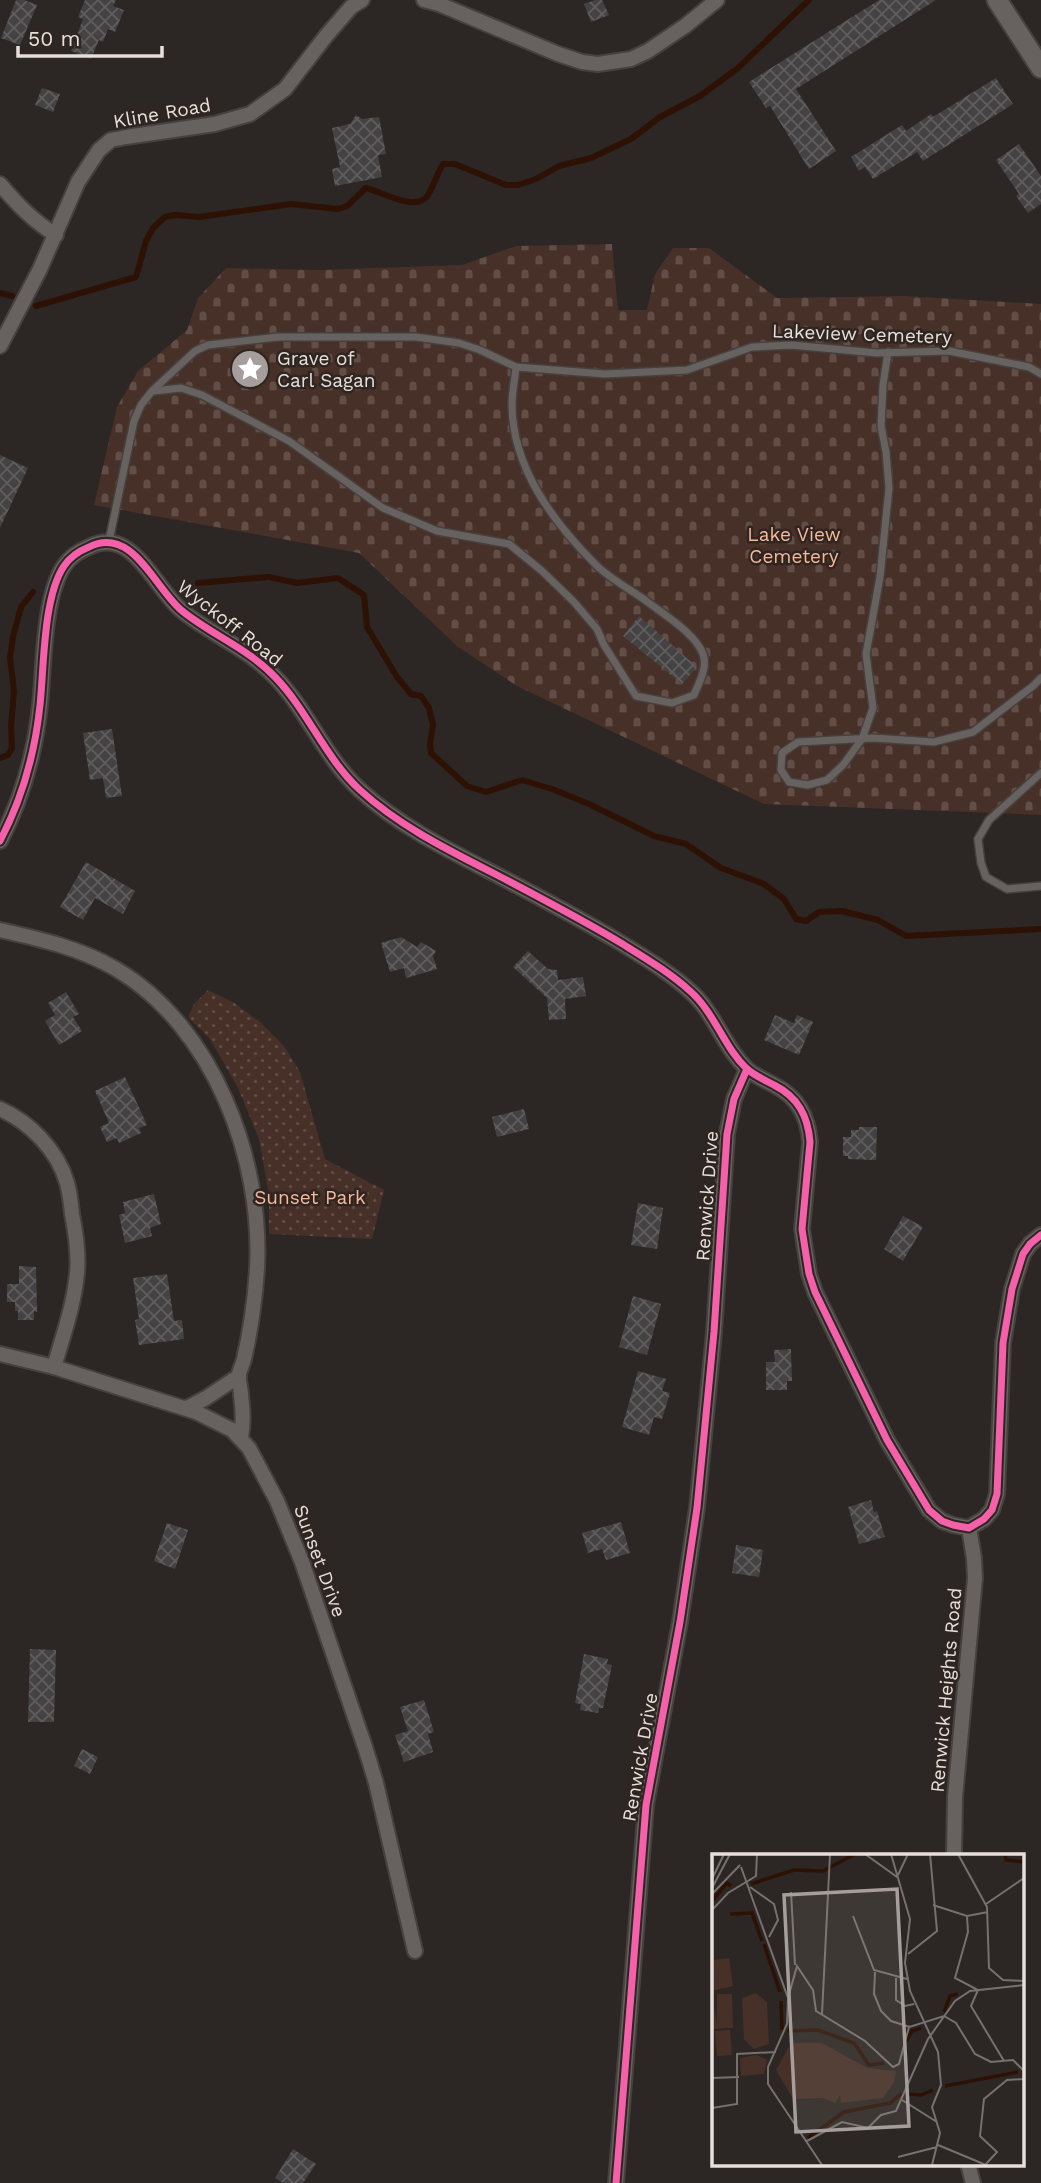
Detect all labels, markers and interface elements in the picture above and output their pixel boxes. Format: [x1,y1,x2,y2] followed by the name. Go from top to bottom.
[18,14,161,58] scale bar
[28,26,80,51] text: 50 m
[111,93,213,133] street label: Kline Road
[772,319,953,349] street label: Lakeview Cemetery
[277,347,376,392] place label: Grave of Carl Sagan
[229,348,271,390] place icon: Grave of Carl Sagan
[747,523,841,568] park label: Lake View Cemetery
[173,575,287,671] street label: Wyckoff Road
[691,1130,723,1262] street label: Renwick Drive
[254,1186,366,1209] park label: Sunset Park
[289,1502,351,1620] street label: Sunset Drive
[926,1587,966,1793] street label: Renwick Heights Road
[617,1691,663,1823] street label: Renwick Drive
[712,1854,1024,2166] inset map

